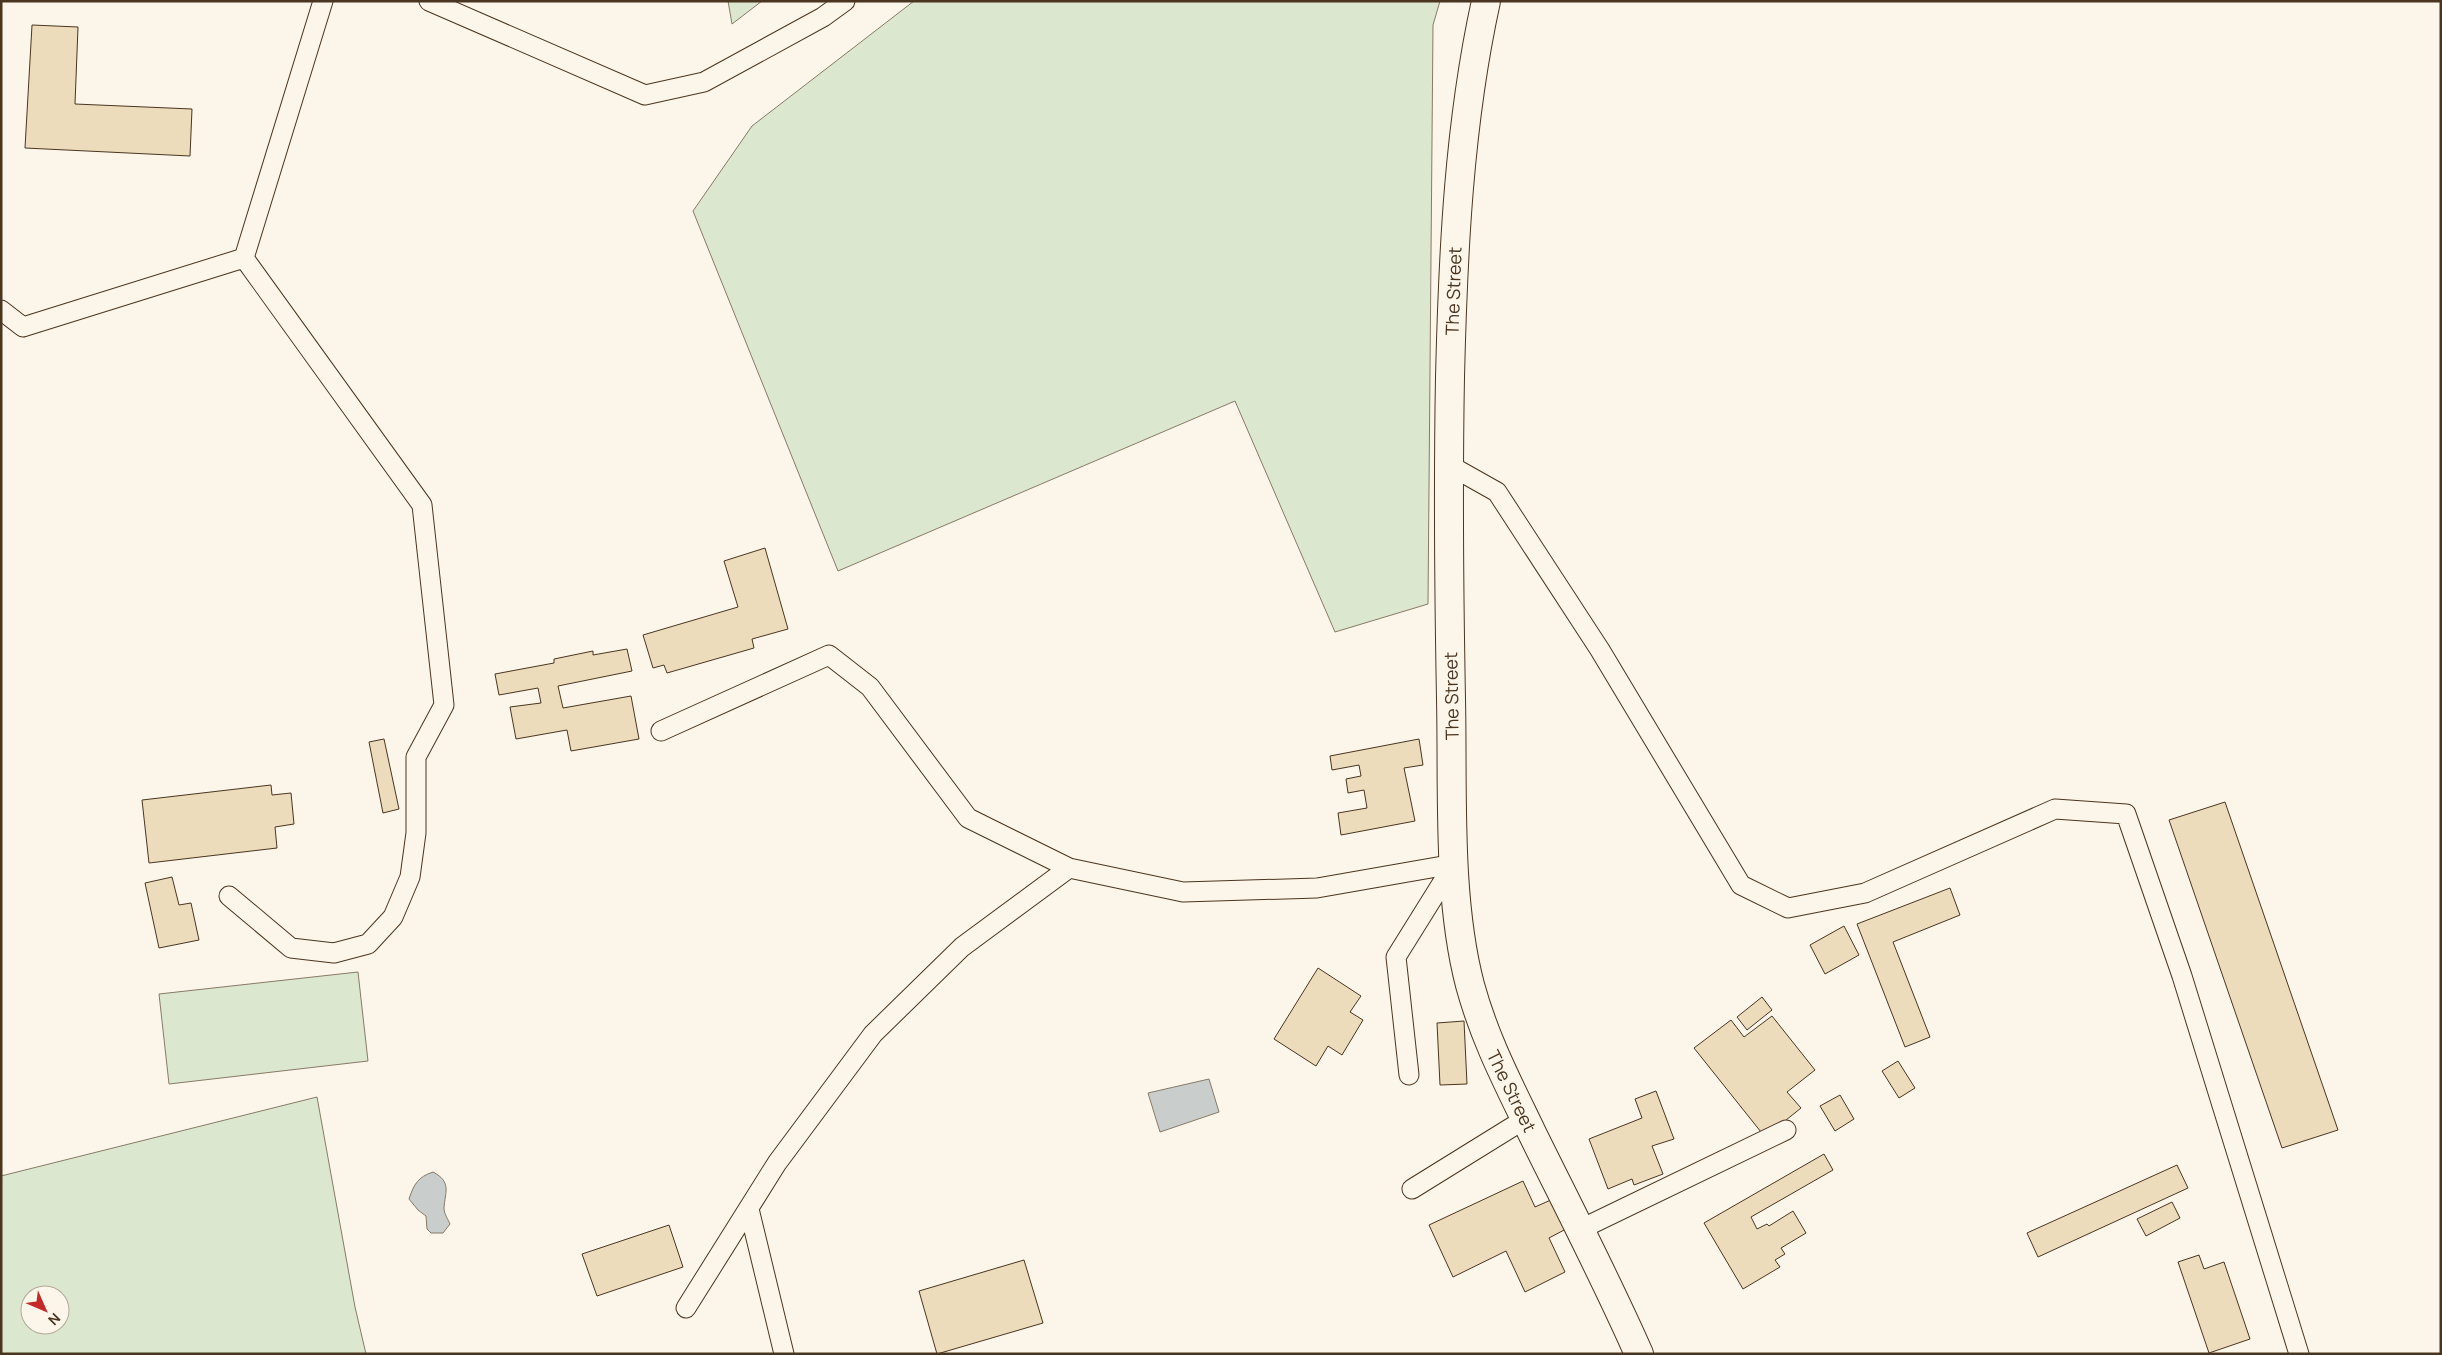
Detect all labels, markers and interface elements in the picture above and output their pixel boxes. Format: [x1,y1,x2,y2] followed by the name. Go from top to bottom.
[1439,246,1467,336] street label: The Street
[1438,652,1464,740] street label: The Street
[1482,1046,1542,1136] street label: The Street
[20,1285,70,1335] north arrow
[44,1309,65,1330] text: N

